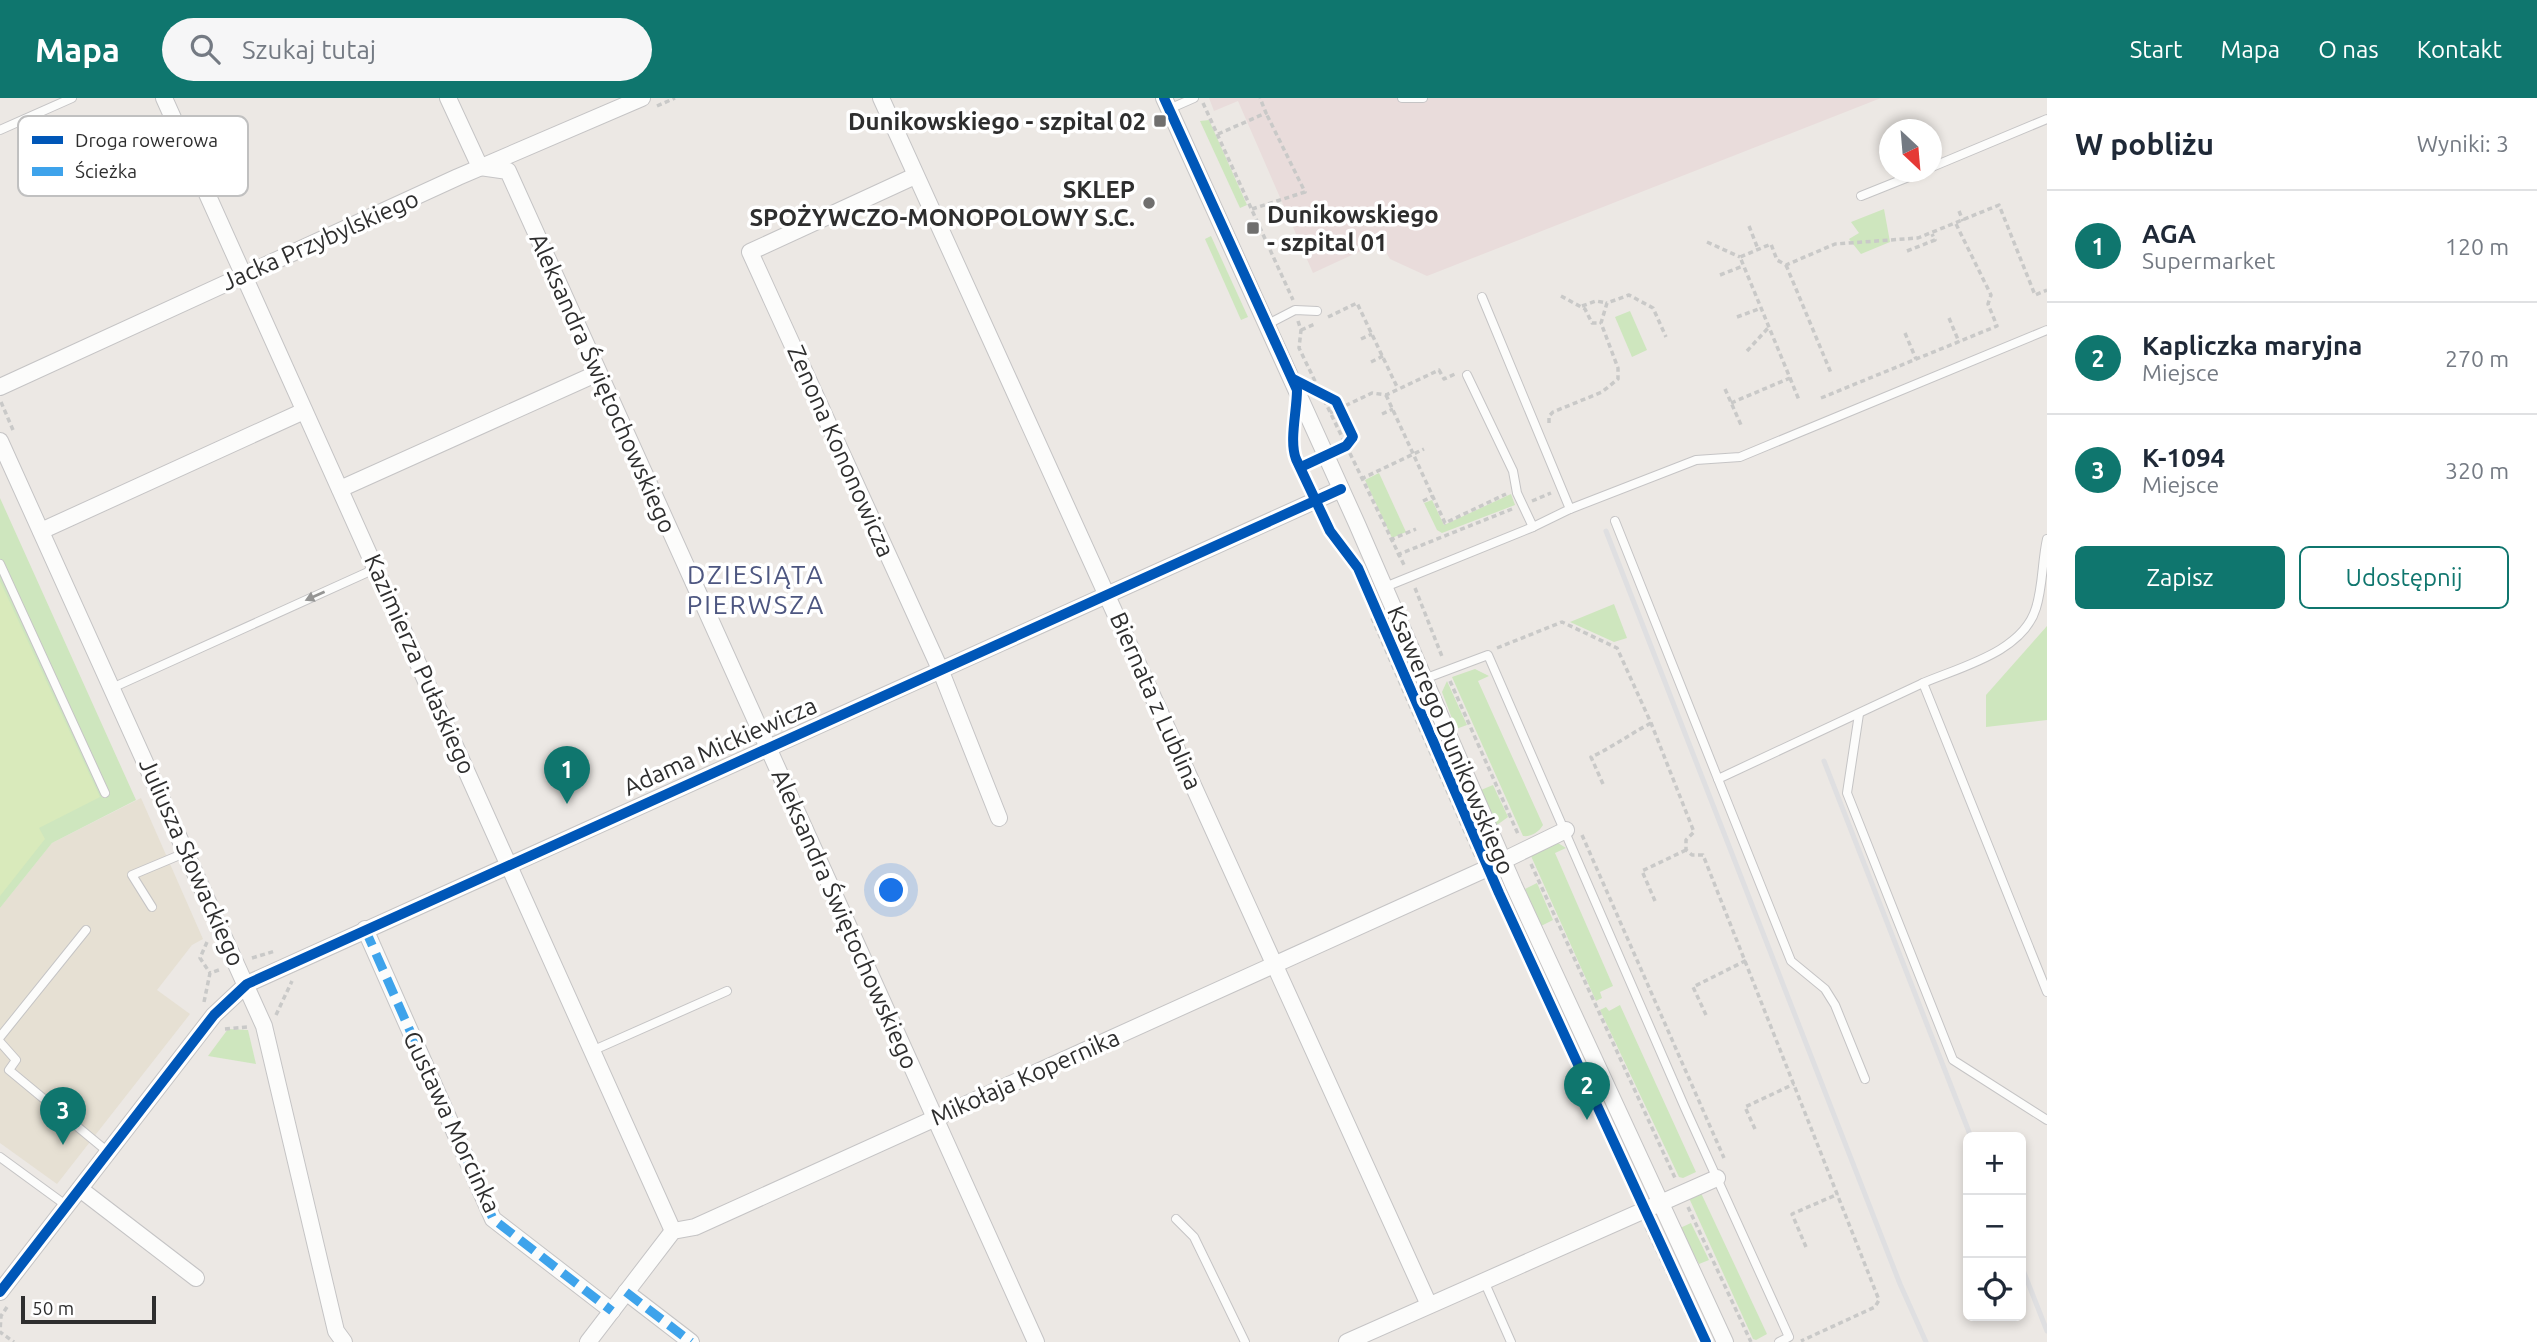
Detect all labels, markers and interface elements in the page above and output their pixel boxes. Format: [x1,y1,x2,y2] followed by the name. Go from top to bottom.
[162,18,652,81] search box
[186,30,224,68] icon: search
[35,31,120,68] text: Mapa
[242,35,376,64] text: Szukaj tutaj
[2130,36,2183,63] text: Start
[2221,36,2280,63] text: Mapa
[2318,36,2379,63] text: O nas
[2417,36,2502,63] text: Kontakt
[848,108,1146,135] place label: Dunikowskiego - szpital 02
[1152,113,1168,129] marker: Dunikowskiego - szpital 02
[18,116,248,196] legend
[1879,119,1942,182] north arrow
[2075,127,2214,161] text: W pobliżu
[75,129,218,151] text: Droga rowerowa
[2417,131,2509,156] text: Wyniki: 3
[75,160,137,182] text: Ścieżka
[749,176,1135,231] place label: SKLEP SPOŻYWCZO-MONOPOLOWY S.C.
[217,184,423,296] street label: Jacka Przybylskiego
[1141,195,1157,211] marker: SKLEP SPOŻYWCZO-MONOPOLOWY S.C.
[1267,201,1439,256] place label: Dunikowskiego - szpital 01
[2142,219,2196,248] text: AGA
[1245,220,1261,236] marker: Dunikowskiego - szpital 01
[525,229,682,537] street label: Aleksandra Świętochowskiego
[2092,234,2104,259] text: 1
[2445,234,2509,259] text: 120 m
[2142,248,2275,273] text: Supermarket
[2142,331,2362,360] text: Kapliczka maryjna
[782,341,900,561] street label: Zenona Kononowicza
[2092,346,2104,371] text: 2
[2445,346,2509,371] text: 270 m
[2142,360,2219,385] text: Miejsce
[2142,443,2225,472] text: K-1094
[2092,458,2104,483] text: 3
[2445,458,2509,483] text: 320 m
[2142,472,2219,497] text: Miejsce
[2075,546,2285,609] button: Zapisz
[2299,546,2509,609] button: Udostępnij
[359,550,481,778] street label: Kazimierza Pułaskiego
[687,560,825,619] district label: DZIESIĄTA PIERWSZA
[305,590,325,602] one-way arrow
[1382,602,1520,878] street label: Ksawerego Dunikowskiego
[1105,608,1207,794] street label: Biernata z Lublina
[619,691,821,801] street label: Adama Mickiewicza
[544,746,590,804] pin: 1
[134,754,250,970] street label: Juliusza Słowackiego
[767,765,924,1073] street label: Aleksandra Świętochowskiego
[874,873,908,907] your location
[927,1023,1123,1131] street label: Mikołaja Kopernika
[398,1027,506,1217] street label: Gustawa Morcinka
[1564,1062,1610,1120] pin: 2
[40,1087,86,1145] pin: 3
[1963,1132,2026,1321] map controls
[1963,1132,2026,1195] button: +
[1963,1195,2026,1258] button: −
[1963,1258,2026,1321] button: locate
[21,1293,156,1325] scale bar
[32,1297,74,1319] text: 50 m

